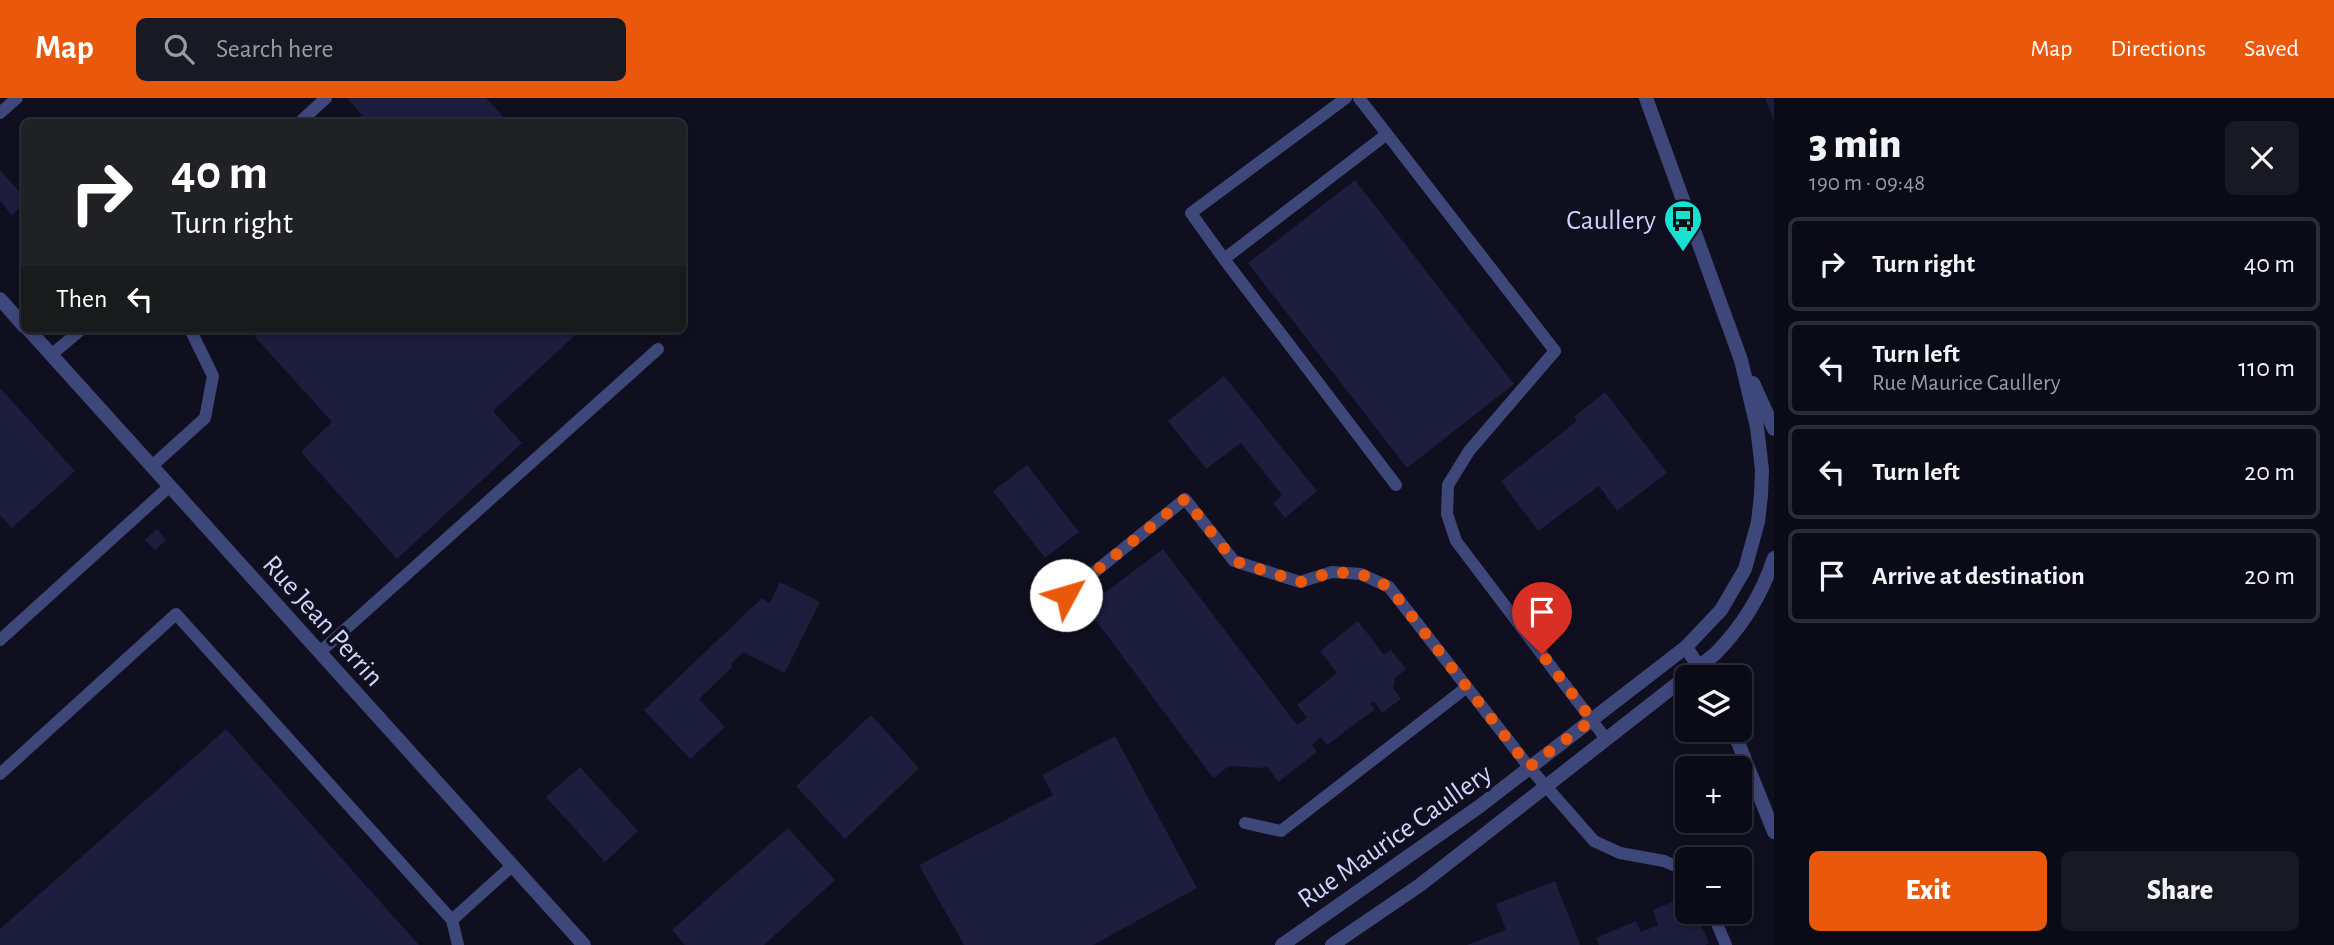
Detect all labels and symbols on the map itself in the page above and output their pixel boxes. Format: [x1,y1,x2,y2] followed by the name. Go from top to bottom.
[1662,198,1704,253] bus stop icon: Caullery
[1566,207,1656,235] place label: Caullery
[257,551,388,692] street label: Rue Jean Perrin
[1029,558,1103,632] position arrow
[1512,582,1572,654] pin
[1293,759,1497,914] street label: Rue Maurice Caullery

